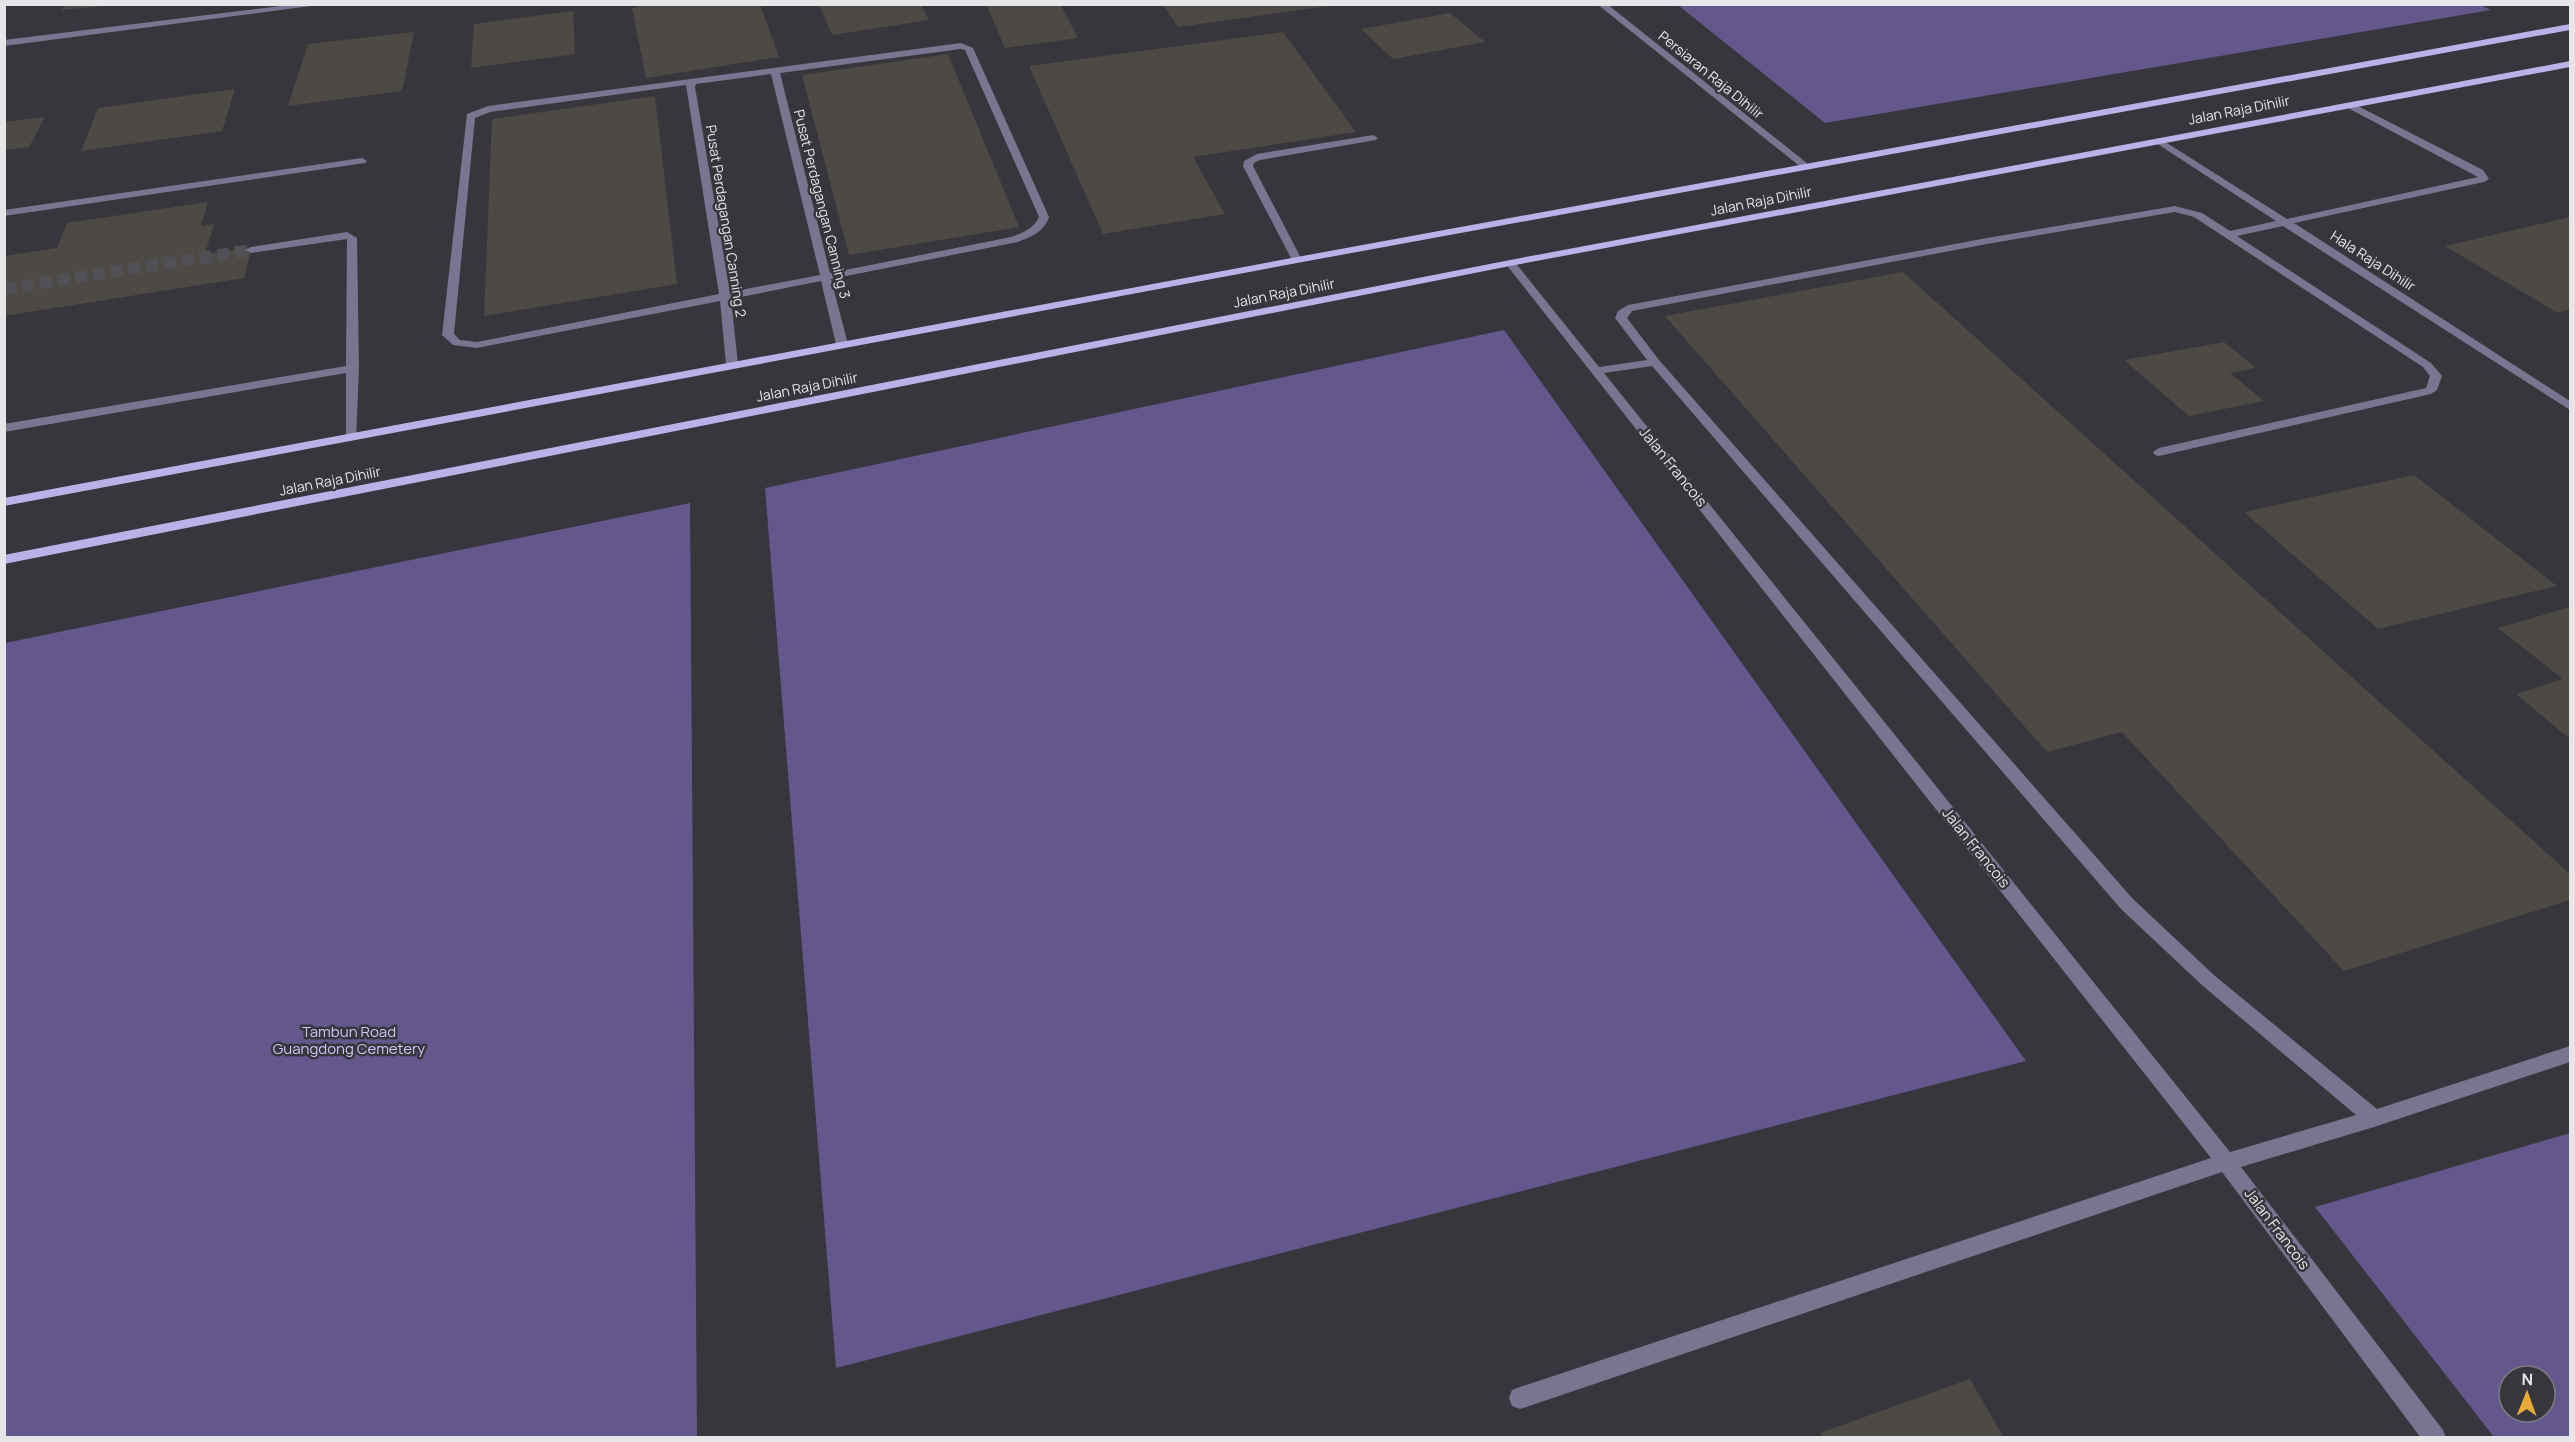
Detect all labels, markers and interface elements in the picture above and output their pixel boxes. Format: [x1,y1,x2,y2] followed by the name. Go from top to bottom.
[1655,26,1768,123] street label: Persiaran Raja Dihilir
[2187,90,2291,129] street label: Jalan Raja Dihilir
[790,107,855,300] street label: Pusat Perdagangan Canning 3
[702,123,751,318] street label: Pusat Perdagangan Canning 2
[1709,181,1813,220] street label: Jalan Raja Dihilir
[2327,226,2419,295] street label: Hala Raja Dihilir
[1232,273,1336,312] street label: Jalan Raja Dihilir
[755,367,859,406] street label: Jalan Raja Dihilir
[1635,422,1712,511] street label: Jalan Francois
[278,461,382,500] street label: Jalan Raja Dihilir
[1938,803,2015,892] street label: Jalan Francois
[273,1021,425,1059] park label: Tambun Road Guangdong Cemetery
[2240,1184,2315,1274] street label: Jalan Francois
[2497,1364,2557,1424] north arrow
[2521,1368,2533,1390] text: N

